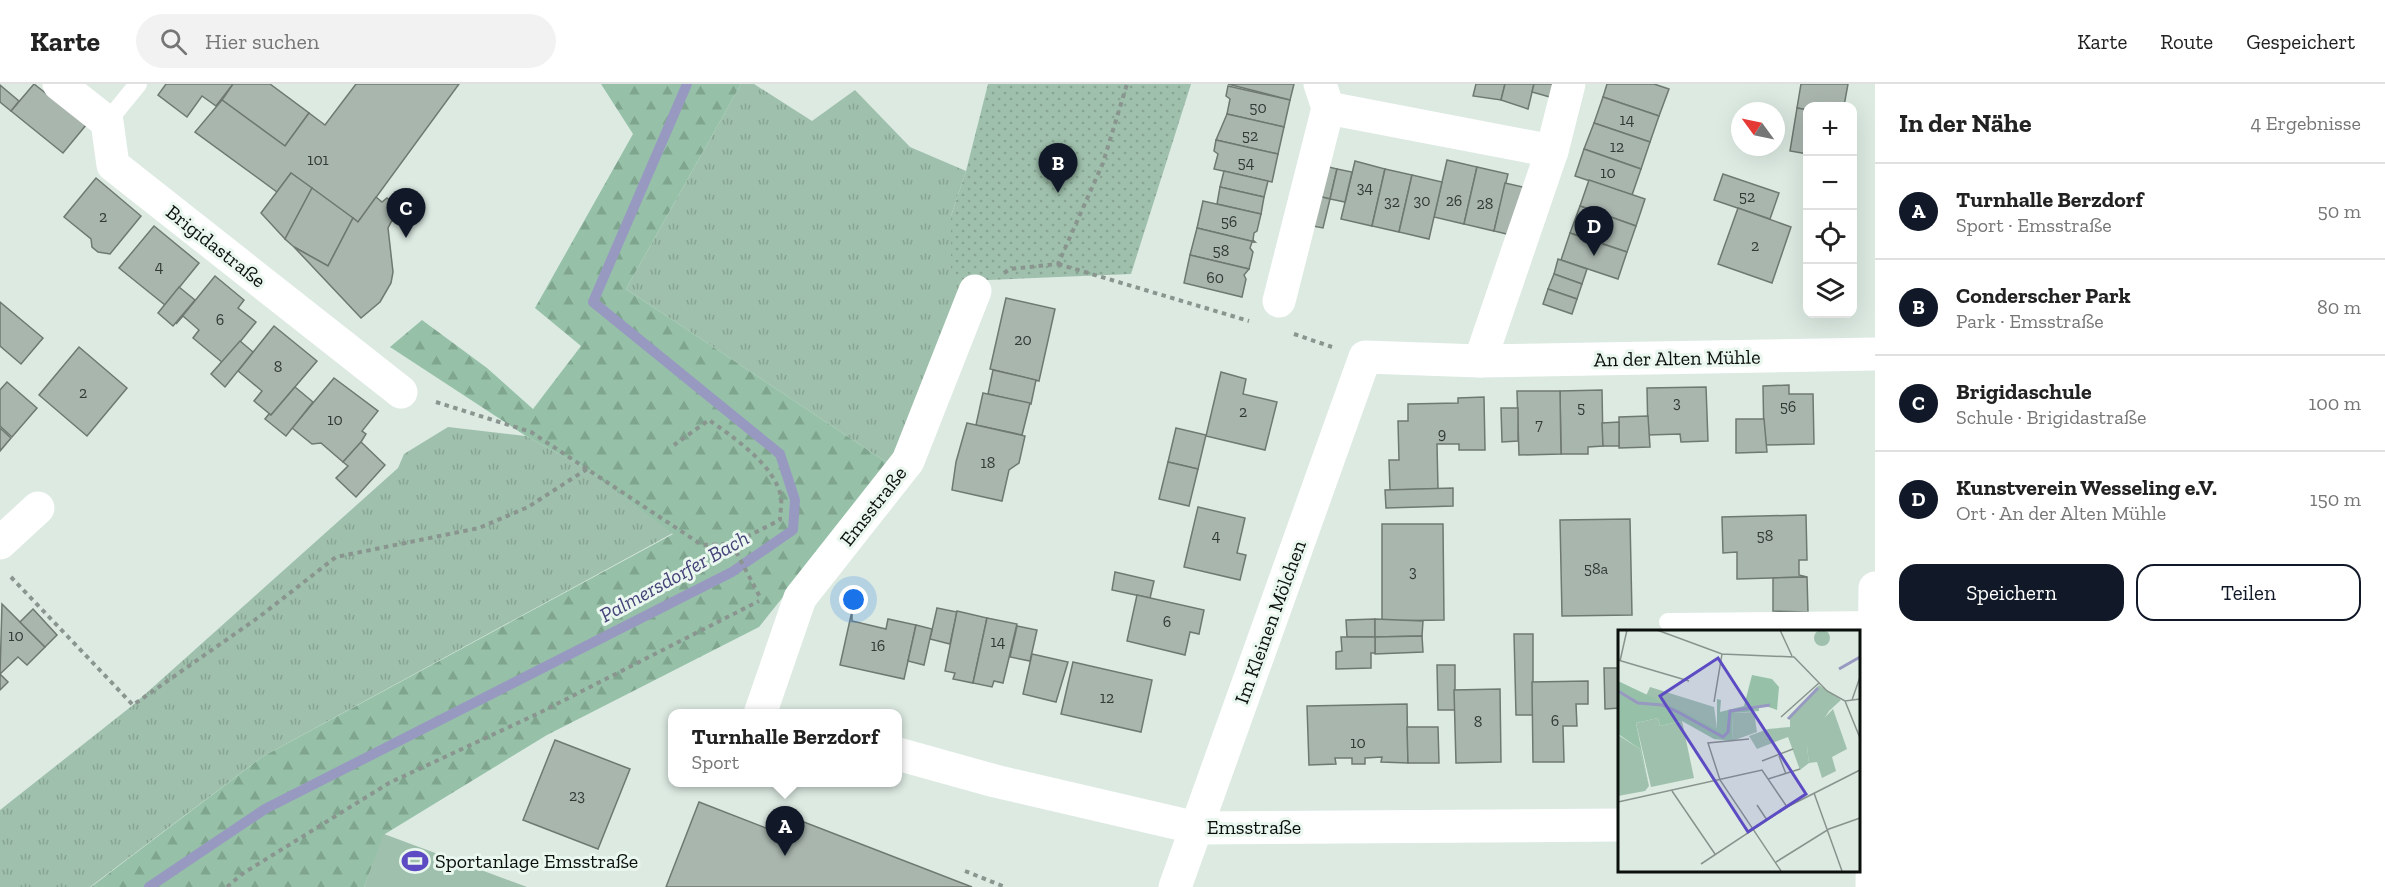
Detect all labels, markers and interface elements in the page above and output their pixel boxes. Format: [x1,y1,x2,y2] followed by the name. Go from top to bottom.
[136,14,556,68] search box
[30,25,100,58] text: Karte
[157,25,190,58] icon: search
[205,28,319,55] text: Hier suchen
[2077,29,2127,54] text: Karte
[2160,29,2213,54] text: Route
[2246,29,2355,54] text: Gespeichert
[1249,98,1267,117] house number: 50
[1731,102,1785,156] north arrow
[1803,102,1857,318] map controls
[1803,102,1857,156] button: +
[1899,107,2031,139] text: In der Nähe
[1620,110,1635,129] house number: 14
[2251,111,2361,135] text: 4 Ergebnisse
[1242,126,1258,145] house number: 52
[1610,137,1624,156] house number: 12
[1038,144,1078,193] pin: B
[307,150,329,169] house number: 101
[1238,153,1255,172] house number: 54
[1803,156,1857,210] button: −
[1600,163,1616,182] house number: 10
[1357,178,1374,197] house number: 34
[1956,186,2143,213] text: Turnhalle Berzdorf
[1739,187,1755,206] house number: 52
[386,188,426,238] pin: C
[1413,191,1431,210] house number: 30
[1446,191,1462,210] house number: 26
[1384,192,1400,211] house number: 32
[1477,194,1493,213] house number: 28
[1912,199,1925,223] text: A
[2317,199,2361,223] text: 50 m
[161,200,271,292] street label: Brigidastraße
[1574,206,1614,256] pin: D
[99,207,107,226] house number: 2
[1803,210,1857,264] button: locate
[1221,212,1237,231] house number: 56
[1956,213,2112,237] text: Sport · Emsstraße
[1751,236,1759,255] house number: 2
[1213,241,1229,260] house number: 58
[155,257,164,276] house number: 4
[1803,264,1857,318] button: layers
[1206,268,1224,287] house number: 60
[1956,282,2131,309] text: Conderscher Park
[1912,295,1925,319] text: B
[2317,295,2361,319] text: 80 m
[1956,309,2104,333] text: Park · Emsstraße
[216,310,224,329] house number: 6
[1014,330,1032,349] house number: 20
[1593,345,1761,371] street label: An der Alten Mühle
[274,357,282,376] house number: 8
[1956,378,2092,405] text: Brigidaschule
[79,383,87,402] house number: 2
[1912,391,1925,415] text: C
[2308,391,2361,415] text: 100 m
[1673,393,1681,412] house number: 3
[1780,397,1796,416] house number: 56
[1577,398,1585,417] house number: 5
[1239,402,1247,421] house number: 2
[1956,405,2146,429] text: Schule · Brigidastraße
[327,410,343,429] house number: 10
[1535,415,1543,434] house number: 7
[1438,424,1446,443] house number: 9
[981,453,995,472] house number: 18
[834,461,912,551] street label: Emsstraße
[1956,474,2217,501] text: Kunstverein Wesseling e.V.
[1912,487,1925,511] text: D
[2310,487,2361,511] text: 150 m
[1956,501,2166,525] text: Ort · An der Alten Mühle
[595,525,753,627] water label: Palmersdorfer Bach
[1212,526,1221,545] house number: 4
[1757,526,1773,545] house number: 58
[1229,536,1311,707] street label: Im Kleinen Mölchen
[1584,559,1609,578] house number: 58a
[1409,562,1417,581] house number: 3
[1899,564,2124,621] button: Speichern
[2136,564,2361,621] button: Teilen
[839,585,868,614] your location
[1163,612,1171,631] house number: 6
[8,626,24,645] house number: 10
[1618,630,1860,872] inset map
[991,632,1006,651] house number: 14
[871,636,885,655] house number: 16
[1100,688,1114,707] house number: 12
[668,709,902,787] popup
[1551,711,1559,730] house number: 6
[1474,712,1482,731] house number: 8
[692,723,878,750] text: Turnhalle Berzdorf
[1350,733,1366,752] house number: 10
[692,750,739,774] text: Sport
[569,786,585,805] house number: 23
[766,806,804,856] pin: A
[1207,815,1301,839] street label: Emsstraße
[400,846,430,876] sports icon: Sportanlage Emsstraße
[435,849,638,873] place label: Sportanlage Emsstraße

